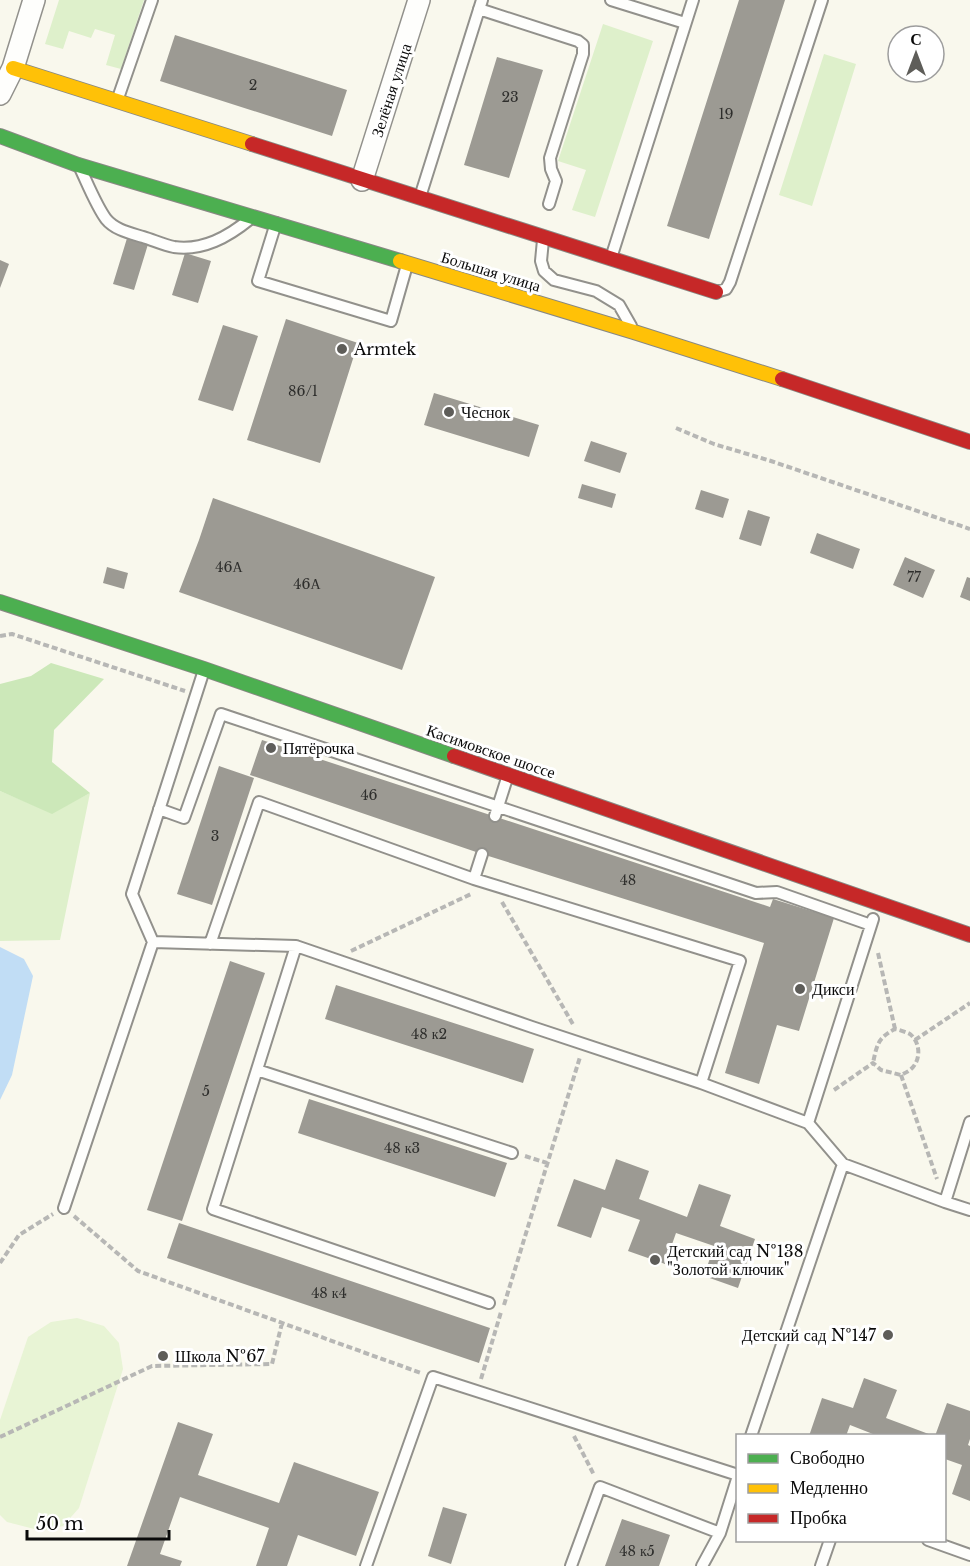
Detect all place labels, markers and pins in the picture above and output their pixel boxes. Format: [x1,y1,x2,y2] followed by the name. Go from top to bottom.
[353,339,416,359] place label: Armtek
[335,342,349,356] marker: Armtek
[461,402,511,422] place label: Чеснок
[442,405,456,419] marker: Чеснок
[283,738,354,758] place label: Пятёрочка
[264,741,278,755] marker: Пятёрочка
[812,979,855,999] place label: Дикси
[793,982,807,996] marker: Дикси
[667,1241,803,1279] place label: Детский сад №138 "Золотой ключик"
[648,1253,662,1267] marker: Детский сад №138 "Золотой ключик"
[742,1325,877,1345] place label: Детский сад №147
[881,1328,895,1342] marker: Детский сад №147
[175,1346,265,1366] place label: Школа №67
[156,1349,170,1363] marker: Школа №67

